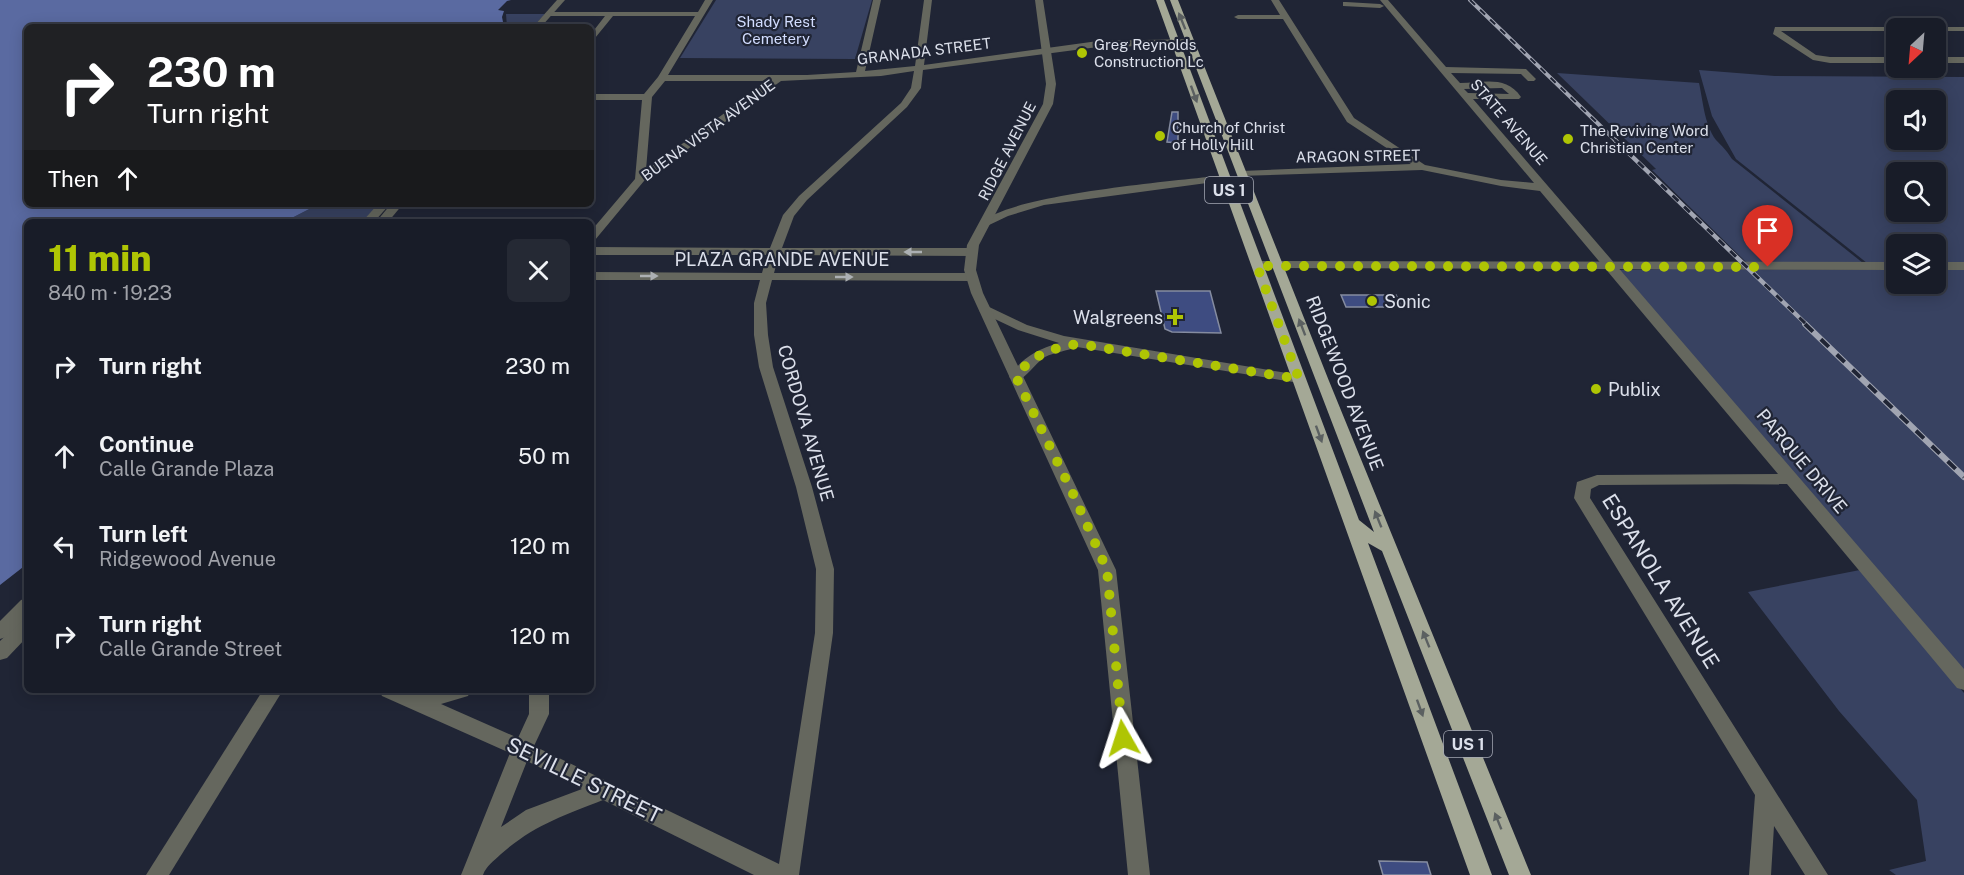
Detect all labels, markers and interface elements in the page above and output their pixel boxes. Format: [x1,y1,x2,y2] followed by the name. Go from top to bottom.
[1177,12,1186,30] one-way arrow
[736,13,816,47] park label: Shady Rest Cemetery
[1886,18,1946,78] north arrow
[1886,18,1946,294] map controls
[856,34,992,68] street label: GRANADA STREET
[1094,36,1204,70] place label: Greg Reynolds Construction Lc
[1075,46,1089,60] marker: Greg Reynolds Construction Lc
[147,47,276,96] text: 230 m
[48,48,126,126] icon: right
[638,76,778,184] street label: BUENA VISTA AVENUE
[1467,76,1551,168] street label: STATE AVENUE
[1190,86,1200,104] one-way arrow
[1886,90,1946,150] button: sound
[147,97,270,129] text: Turn right
[975,99,1039,203] street label: RIDGE AVENUE
[1172,119,1285,153] place label: Church of Christ of Holly Hill
[1580,122,1709,156] place label: The Reviving Word Christian Center
[1153,129,1167,143] marker: Church of Christ of Holly Hill
[1561,132,1575,146] marker: The Reviving Word Christian Center
[1296,146,1421,166] street label: ARAGON STREET
[111,162,144,195] icon: ahead
[1886,162,1946,222] button: search
[48,166,99,192] text: Then
[1205,177,1253,203] road number: US 1
[1742,205,1793,267] pin
[1751,214,1784,247] icon: arrive
[1886,234,1946,294] button: layers
[48,237,152,279] text: 11 min
[507,239,570,302] button: close
[904,247,923,257] one-way arrow
[675,249,889,270] street label: PLAZA GRANDE AVENUE
[640,271,659,281] one-way arrow
[835,272,854,282] one-way arrow
[48,281,172,305] text: 840 m · 19:23
[1384,291,1431,312] place label: Sonic
[1302,293,1388,473] street label: RIDGEWOOD AVENUE
[1365,294,1379,308] marker: Sonic
[1073,307,1163,328] place label: Walgreens
[1168,310,1182,324] marker: Walgreens
[1296,318,1306,336] one-way arrow
[774,342,838,504] street label: CORDOVA AVENUE
[48,350,81,383] icon: right
[99,353,202,379] text: Turn right
[505,353,570,379] text: 230 m
[1608,379,1661,400] place label: Publix
[1589,382,1603,396] marker: Publix
[1752,405,1852,517] street label: PARQUE DRIVE
[1315,425,1324,443] one-way arrow
[99,431,194,457] text: Continue
[48,440,81,473] icon: ahead
[518,443,570,469] text: 50 m
[99,457,274,481] text: Calle Grande Plaza
[1597,489,1725,673] street label: ESPANOLA AVENUE
[1373,510,1383,528] one-way arrow
[99,521,188,547] text: Turn left
[48,530,81,563] icon: left
[510,533,570,559] text: 120 m
[99,547,276,571] text: Ridgewood Avenue
[99,611,202,637] text: Turn right
[48,620,81,653] icon: right
[510,623,570,649] text: 120 m
[1421,630,1431,648] one-way arrow
[99,637,282,661] text: Calle Grande Street
[1415,700,1425,718] one-way arrow
[1091,706,1155,770] position arrow
[1444,731,1492,757] road number: US 1
[503,732,665,828] street label: SEVILLE STREET
[1493,811,1503,829] one-way arrow

